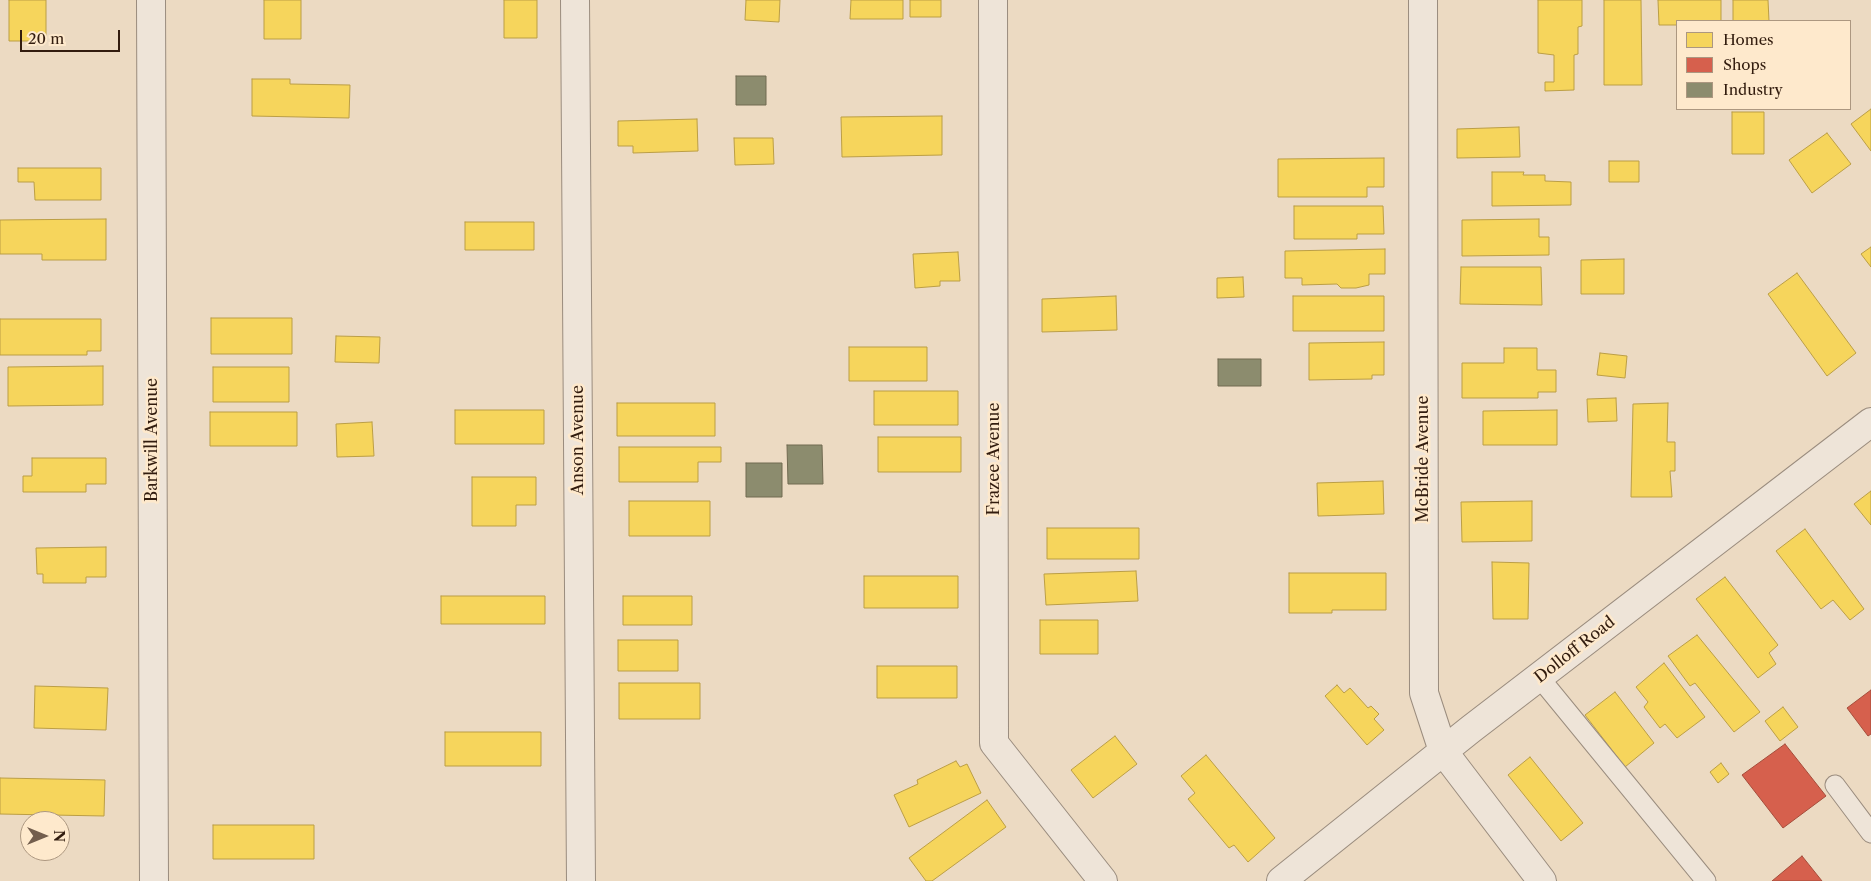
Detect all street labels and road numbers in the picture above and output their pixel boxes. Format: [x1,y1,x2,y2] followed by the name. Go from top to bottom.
[142,378,162,502] street label: Barkwill Avenue
[568,385,588,495] street label: Anson Avenue
[1413,396,1433,522] street label: McBride Avenue
[984,403,1004,515] street label: Frazee Avenue
[1531,613,1619,687] street label: Dolloff Road

